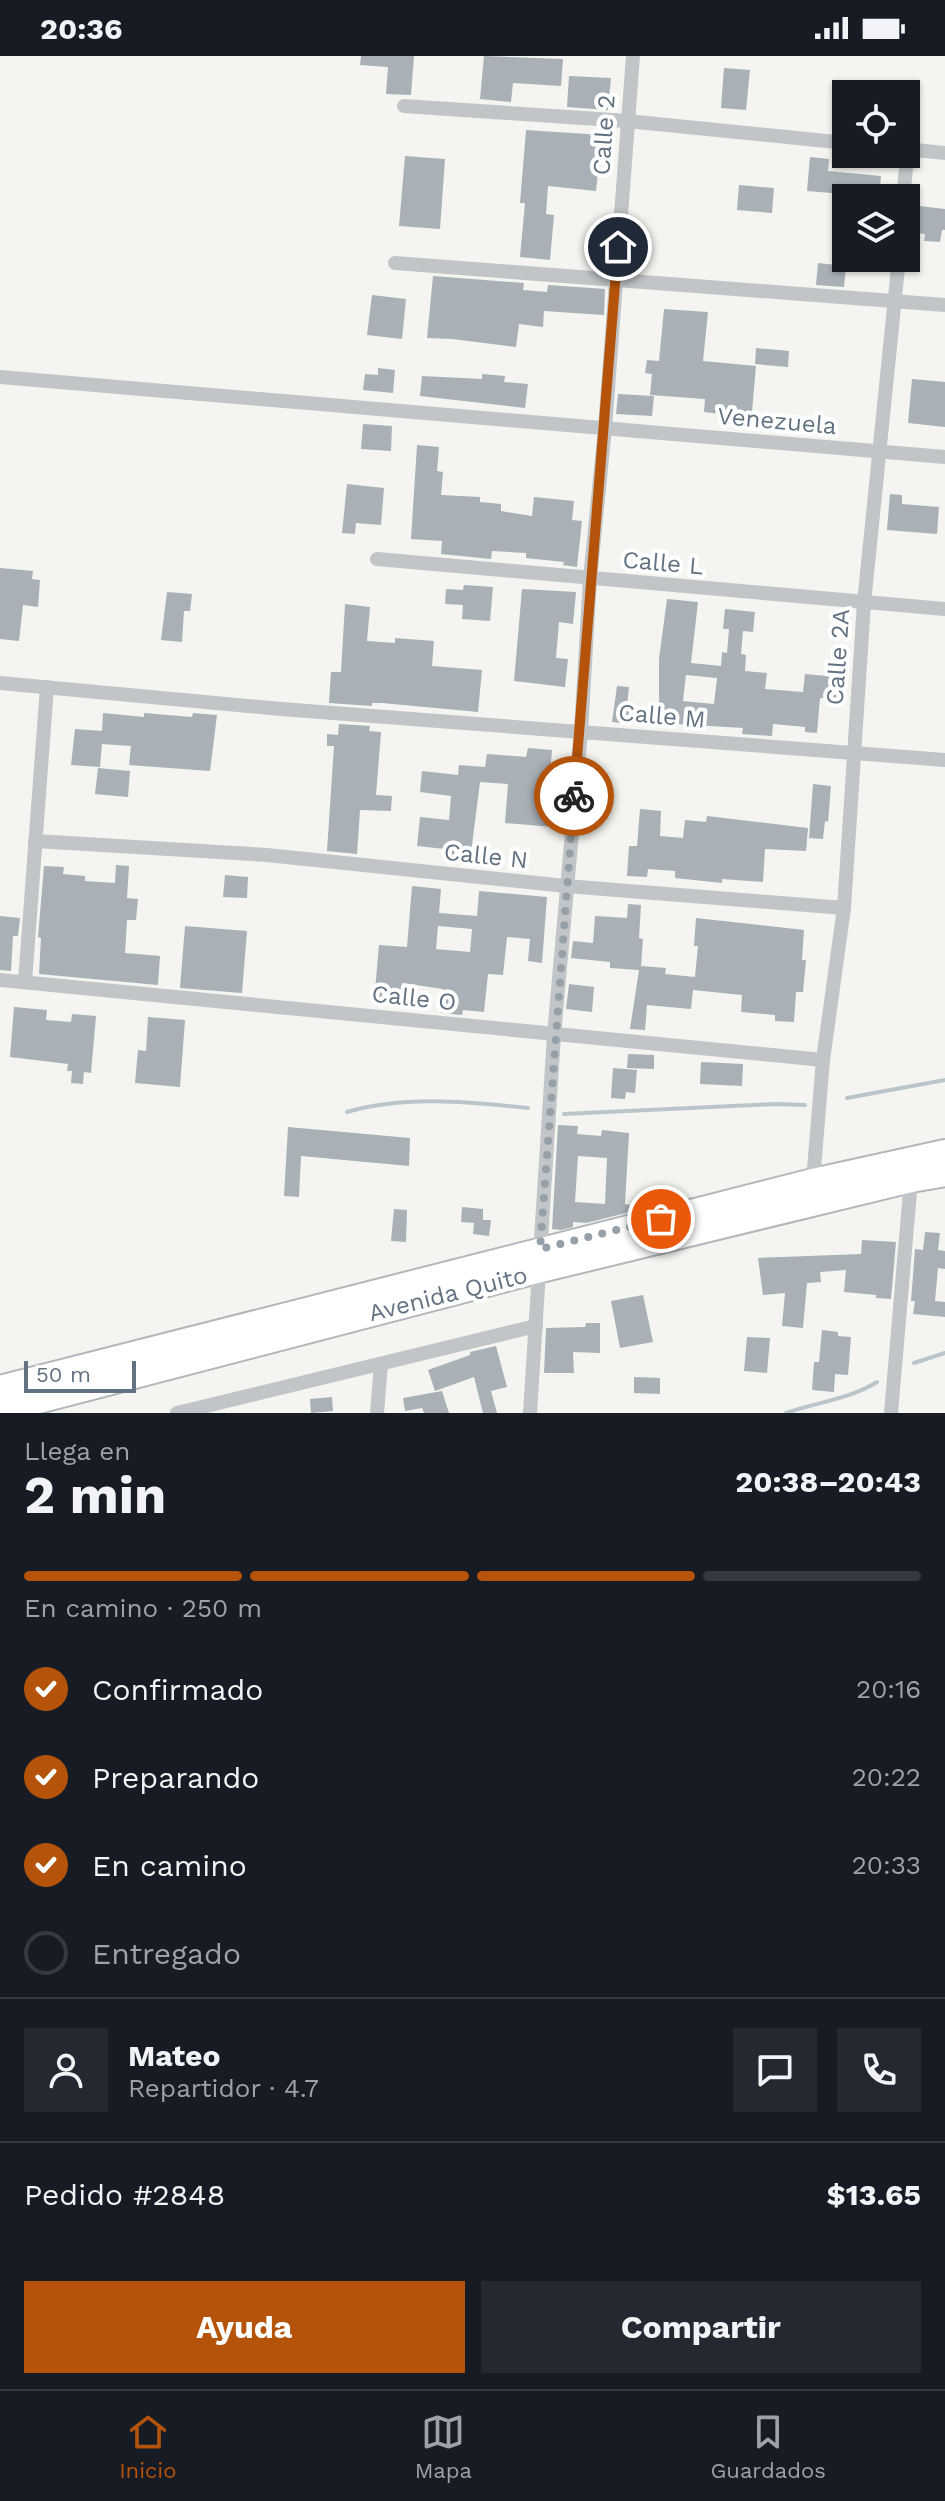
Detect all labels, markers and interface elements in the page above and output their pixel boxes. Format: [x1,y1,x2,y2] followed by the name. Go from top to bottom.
[40,11,123,46] text: 20:36
[832,80,920,272] map controls
[832,80,920,168] button: locate
[587,94,621,176] street label: Calle 2
[832,184,920,272] button: layers
[584,213,652,281] pin
[596,225,640,269] icon: home
[716,402,838,440] street label: Venezuela
[621,546,705,580] street label: Calle L
[821,608,855,706] street label: Calle 2A
[617,698,707,734] street label: Calle M
[534,756,614,836] courier
[552,774,596,818] icon: bike
[443,838,529,874] street label: Calle N
[370,980,458,1016] street label: Calle O
[627,1185,695,1253] pin
[639,1197,683,1241] icon: bag
[366,1261,530,1327] street label: Avenida Quito
[24,1357,136,1393] scale bar
[36,1362,91,1387] text: 50 m
[24,1436,130,1466] text: Llega en
[735,1464,921,1499] text: 20:38–20:43
[24,1465,166,1526] text: 2 min
[24,1593,262,1623] text: En camino · 250 m
[24,1667,68,1711] icon: check
[92,1672,263,1707] text: Confirmado
[856,1674,921,1704] text: 20:16
[24,1755,68,1799] icon: check
[92,1760,259,1795] text: Preparando
[852,1762,921,1792] text: 20:22
[24,1843,68,1887] icon: check
[92,1848,247,1883] text: En camino
[852,1850,921,1880] text: 20:33
[92,1936,241,1971] text: Entregado
[24,2028,108,2112] button: person
[733,2028,817,2112] button: chat
[837,2028,921,2112] button: phone
[128,2038,220,2073] text: Mateo
[128,2073,319,2103] text: Repartidor · 4.7
[24,2177,225,2212] text: Pedido #2848
[827,2177,921,2212] text: $13.65
[24,2281,465,2373] button: Ayuda
[481,2281,921,2373] button: Compartir
[119,2410,176,2483] tab: Inicio
[415,2410,472,2483] tab: Mapa
[710,2410,826,2483] tab: Guardados

